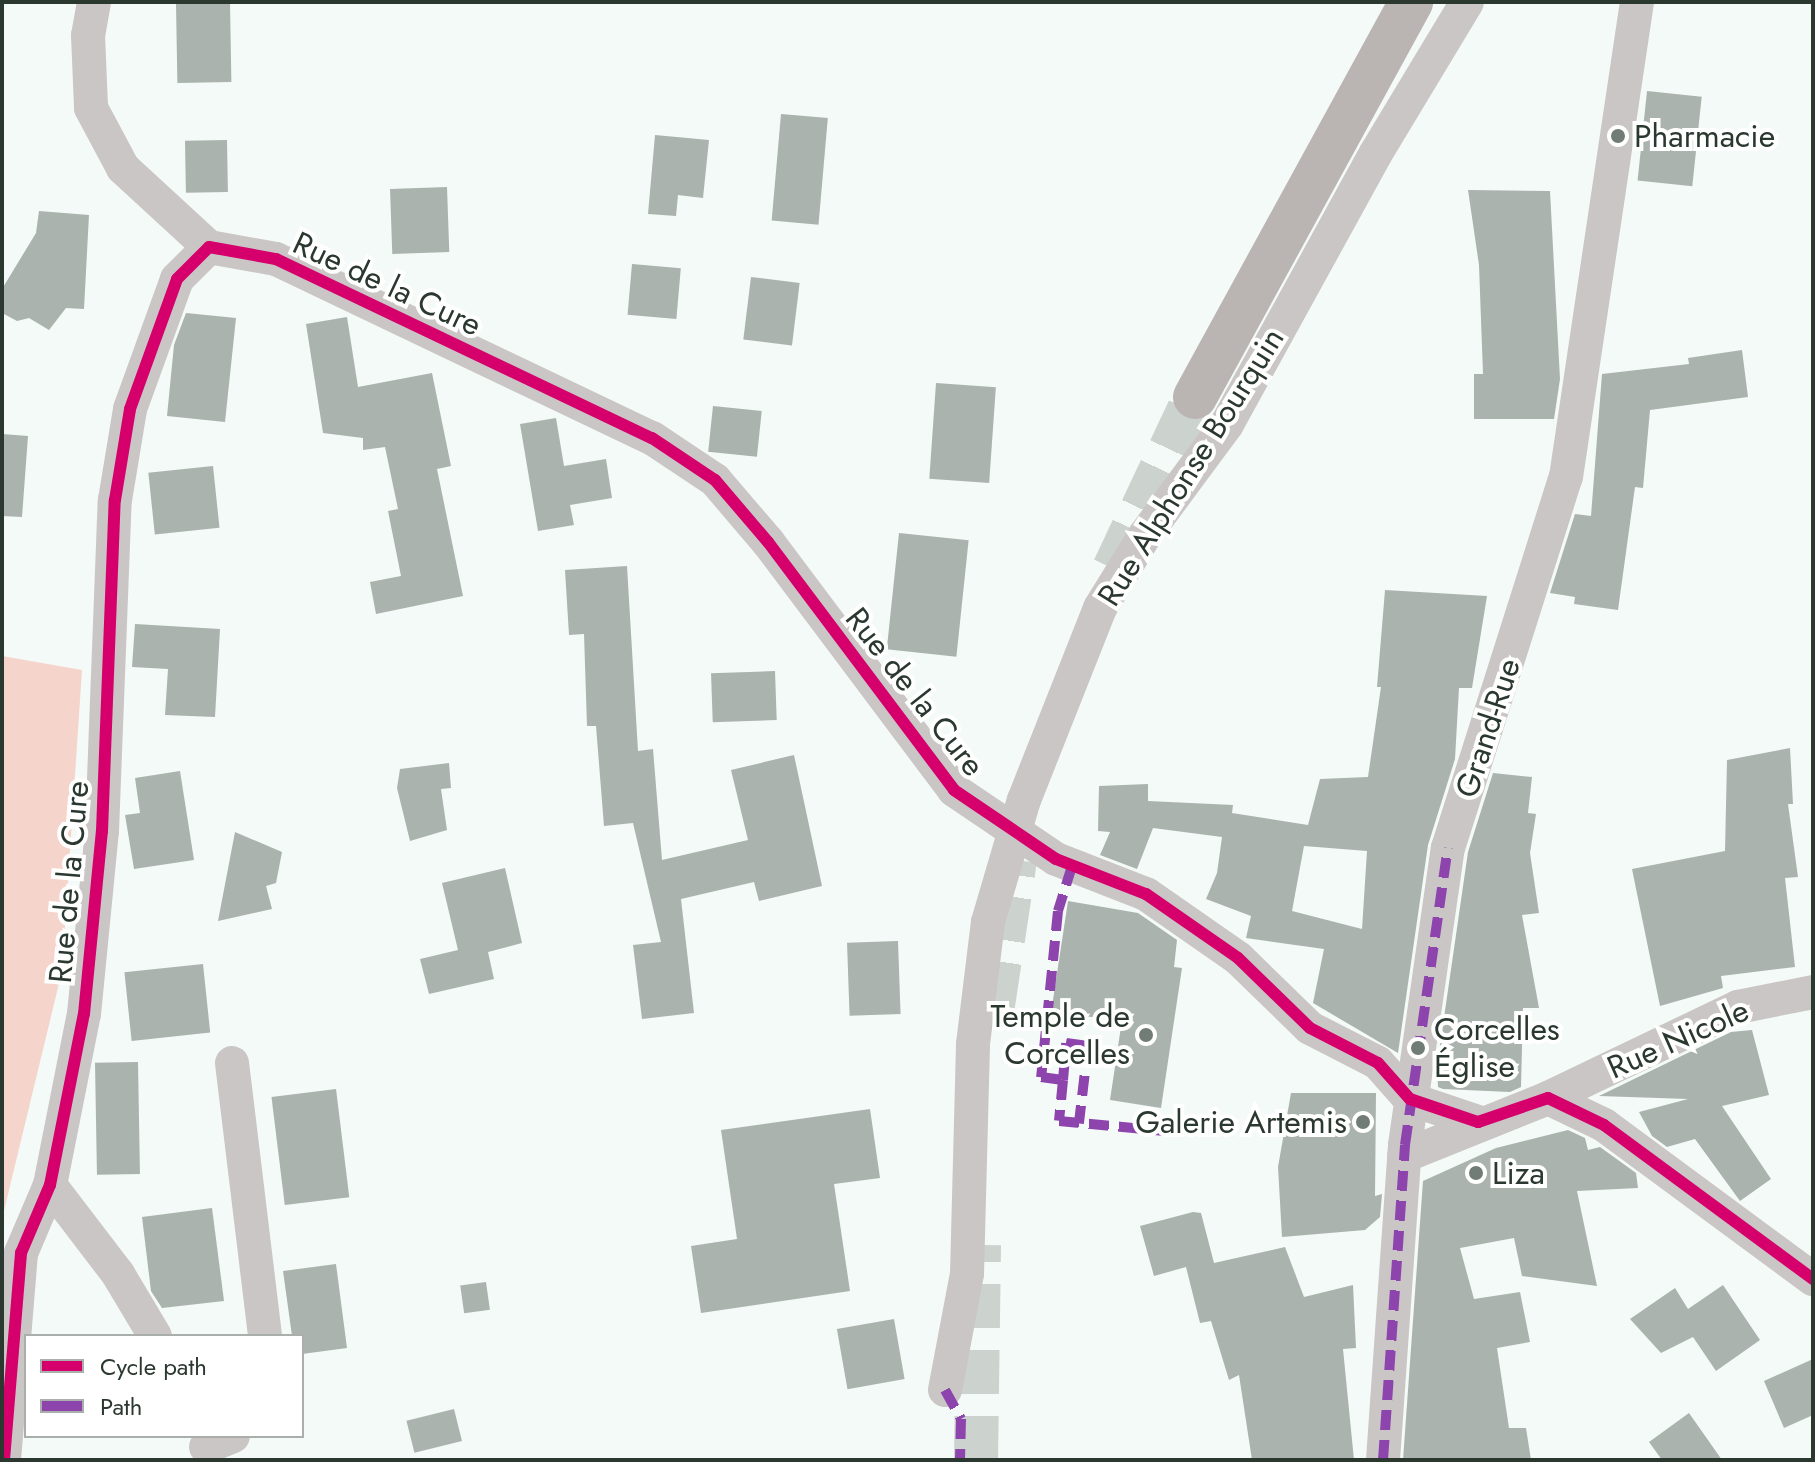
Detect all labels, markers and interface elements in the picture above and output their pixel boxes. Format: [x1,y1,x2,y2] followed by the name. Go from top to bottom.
[1634,117,1775,155] place label: Pharmacie
[1609,127,1627,145] marker: Pharmacie
[287,224,487,344] street label: Rue de la Cure
[1090,321,1292,613] street label: Rue Alphonse Bourquin
[837,600,993,784] street label: Rue de la Cure
[1447,654,1529,802] street label: Grand-Rue
[41,779,97,985] street label: Rue de la Cure
[1601,991,1755,1087] street label: Rue Nicole
[990,998,1130,1073] place label: Temple de Corcelles
[1434,1011,1560,1086] place label: Corcelles Église
[1137,1026,1155,1044] marker: Temple de Corcelles
[1409,1039,1427,1057] marker: Corcelles Église
[1135,1103,1347,1141] place label: Galerie Artemis
[1354,1113,1372,1131] marker: Galerie Artemis
[1492,1154,1545,1192] place label: Liza
[1467,1164,1485,1182] marker: Liza
[24,1334,304,1438] legend
[100,1349,207,1384] text: Cycle path
[100,1389,142,1424] text: Path

